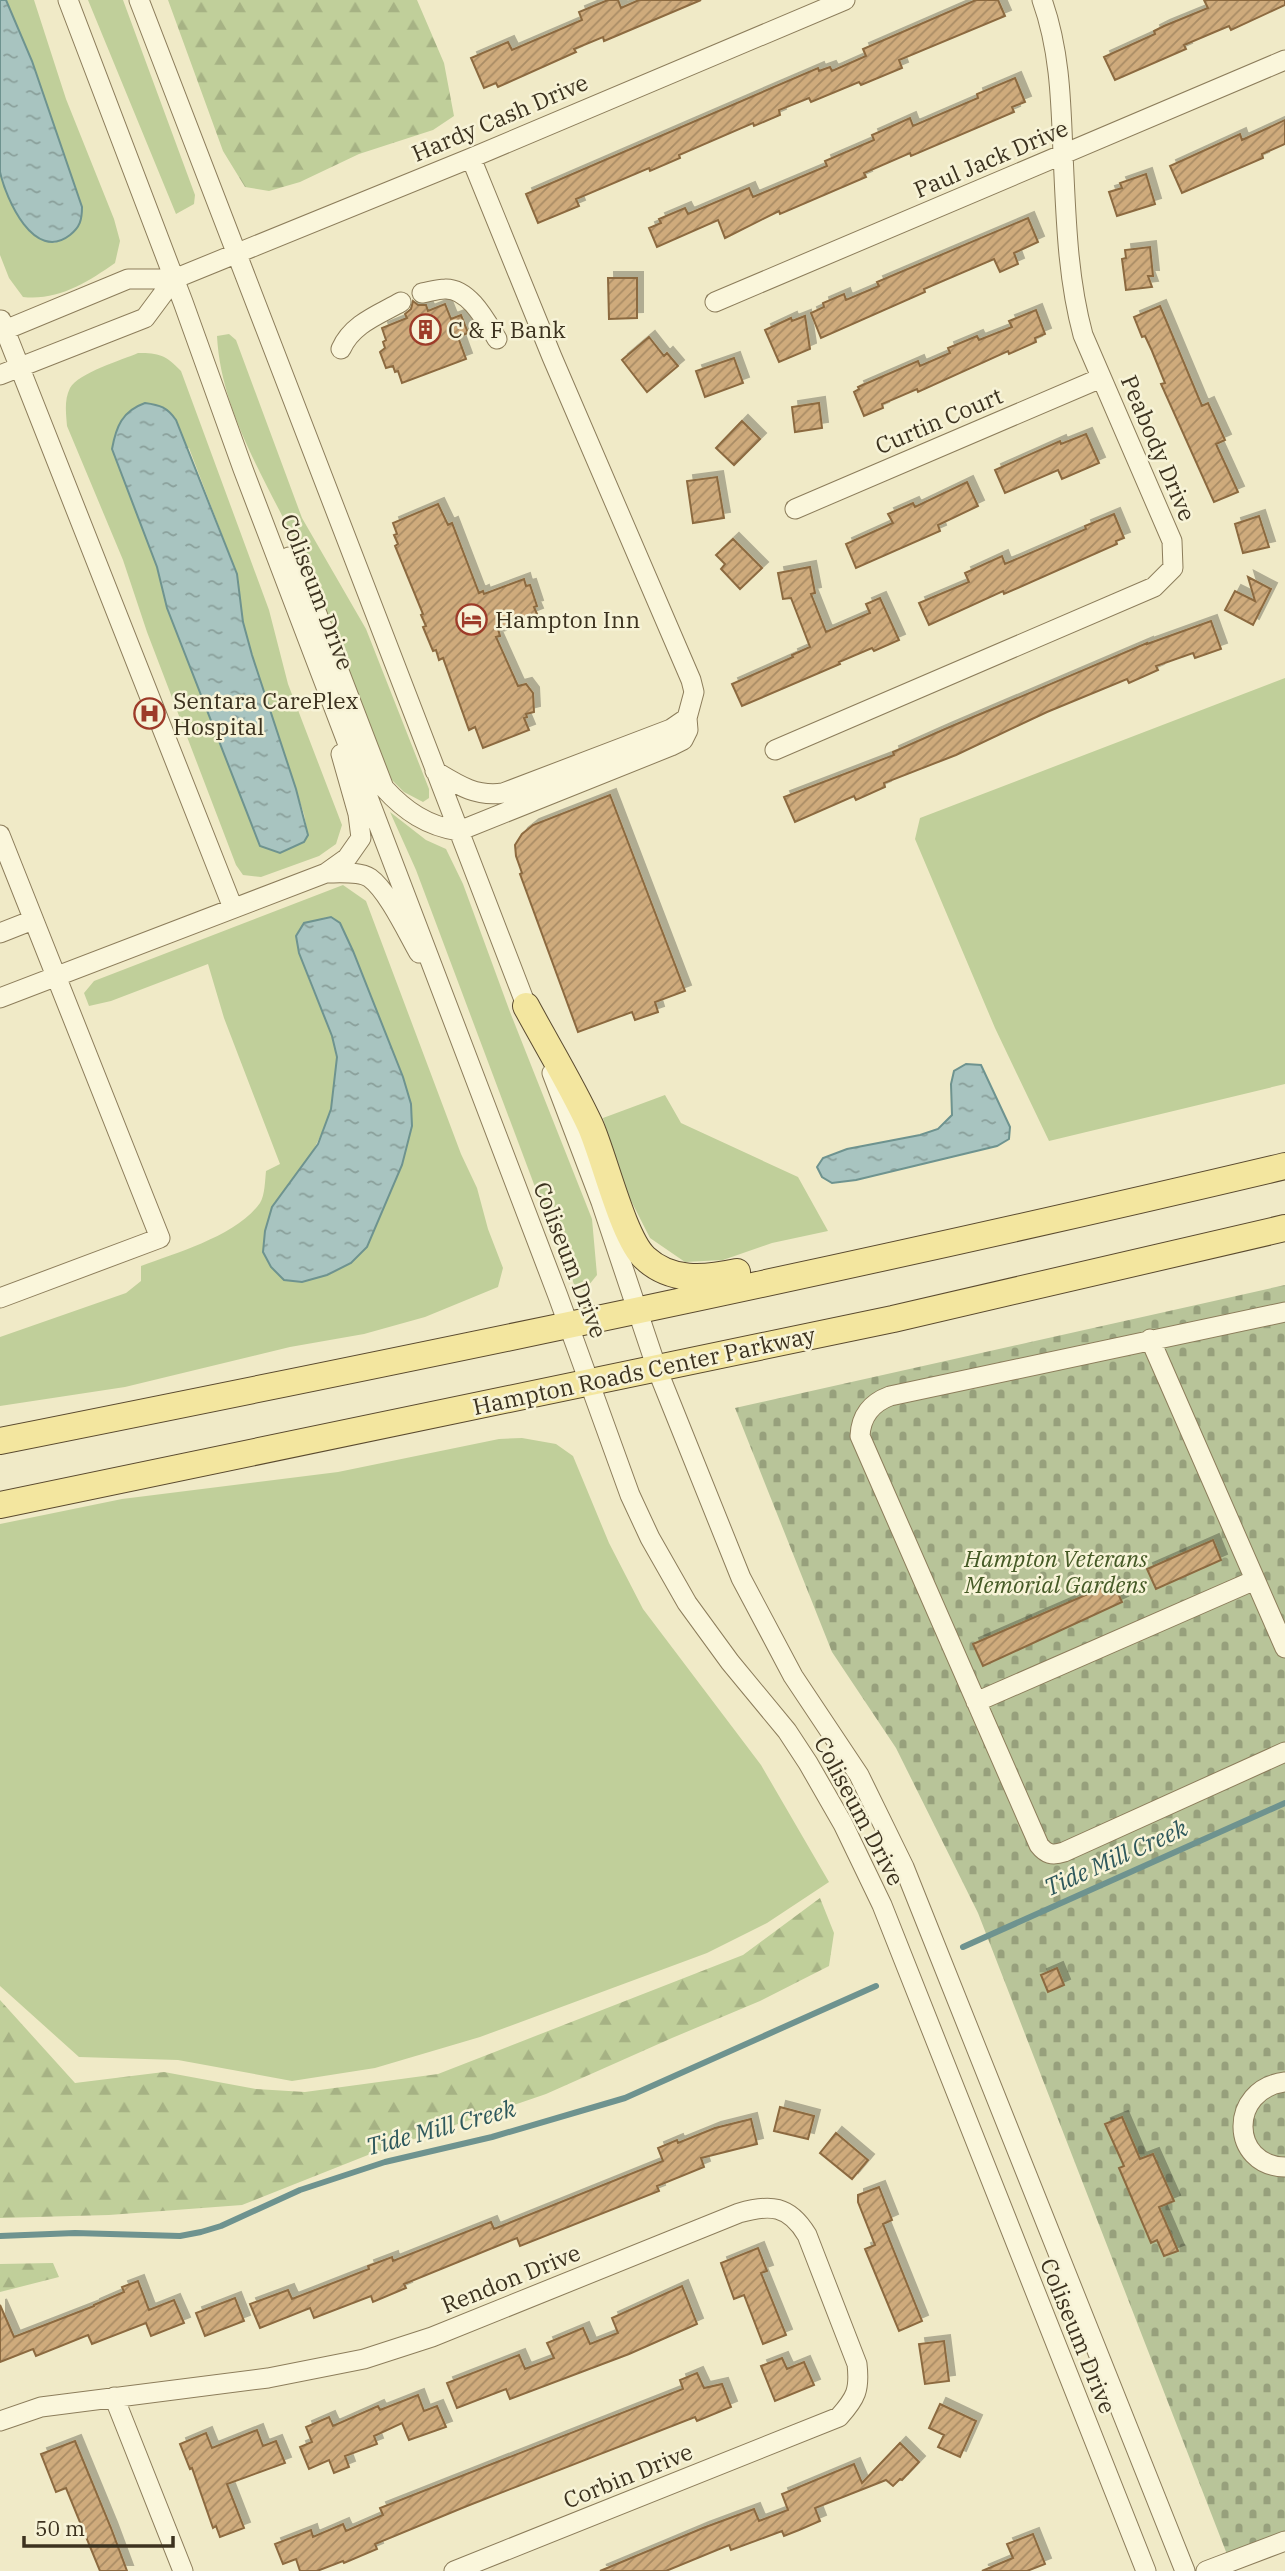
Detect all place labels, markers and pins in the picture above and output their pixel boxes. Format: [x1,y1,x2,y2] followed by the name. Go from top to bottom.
[408,313,442,347] building icon: C & F Bank
[448,314,566,344] place label: C & F Bank
[455,603,489,637] hotel icon: Hampton Inn
[495,604,640,634] place label: Hampton Inn
[173,685,358,741] place label: Sentara CarePlex Hospital
[133,697,167,731] hospital icon: Sentara CarePlex Hospital

